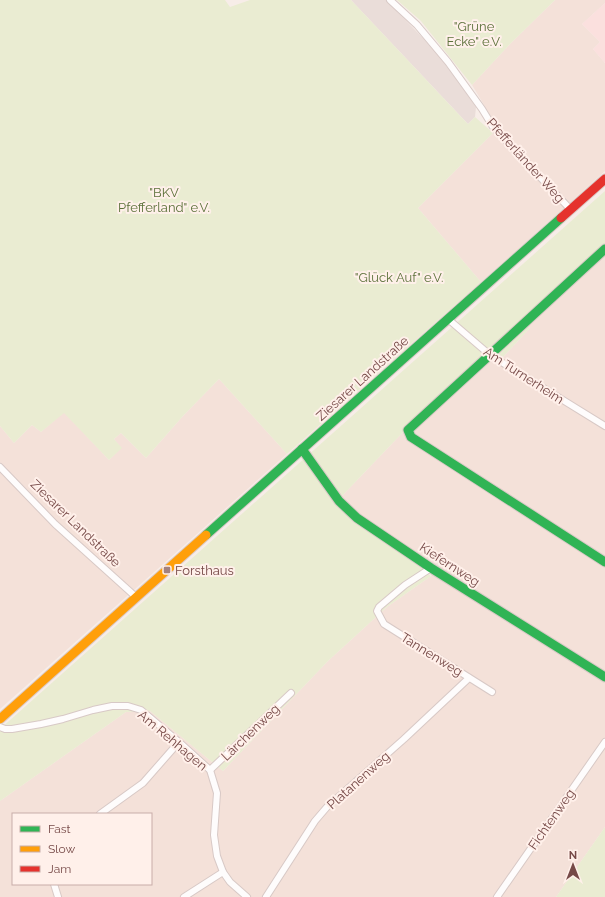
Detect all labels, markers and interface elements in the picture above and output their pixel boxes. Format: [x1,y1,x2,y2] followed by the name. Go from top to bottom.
[446,19,502,49] park label: "Grüne Ecke" e.V.
[484,115,568,206] street label: Pfefferländer Weg
[118,185,210,215] park label: "BKV Pfefferland" e.V.
[355,270,443,285] park label: "Glück Auf" e.V.
[313,333,412,424] street label: Ziesarer Landstraße
[481,344,567,407] street label: Am Turnerheim
[28,477,124,570] street label: Ziesarer Landstraße
[417,539,483,589] street label: Kiefernweg
[175,563,234,578] place label: Forsthaus
[162,565,172,575] marker: Forsthaus
[398,630,465,679] street label: Tannenweg
[218,701,282,764] street label: Lärchenweg
[135,707,210,774] street label: Am Rehhagen
[324,748,393,812] street label: Platanenweg
[525,786,578,852] street label: Fichtenweg
[12,813,152,885] legend
[48,822,71,836] text: Fast
[48,842,75,856] text: Slow
[553,845,593,885] north arrow
[569,849,577,862] text: N
[48,862,71,876] text: Jam

